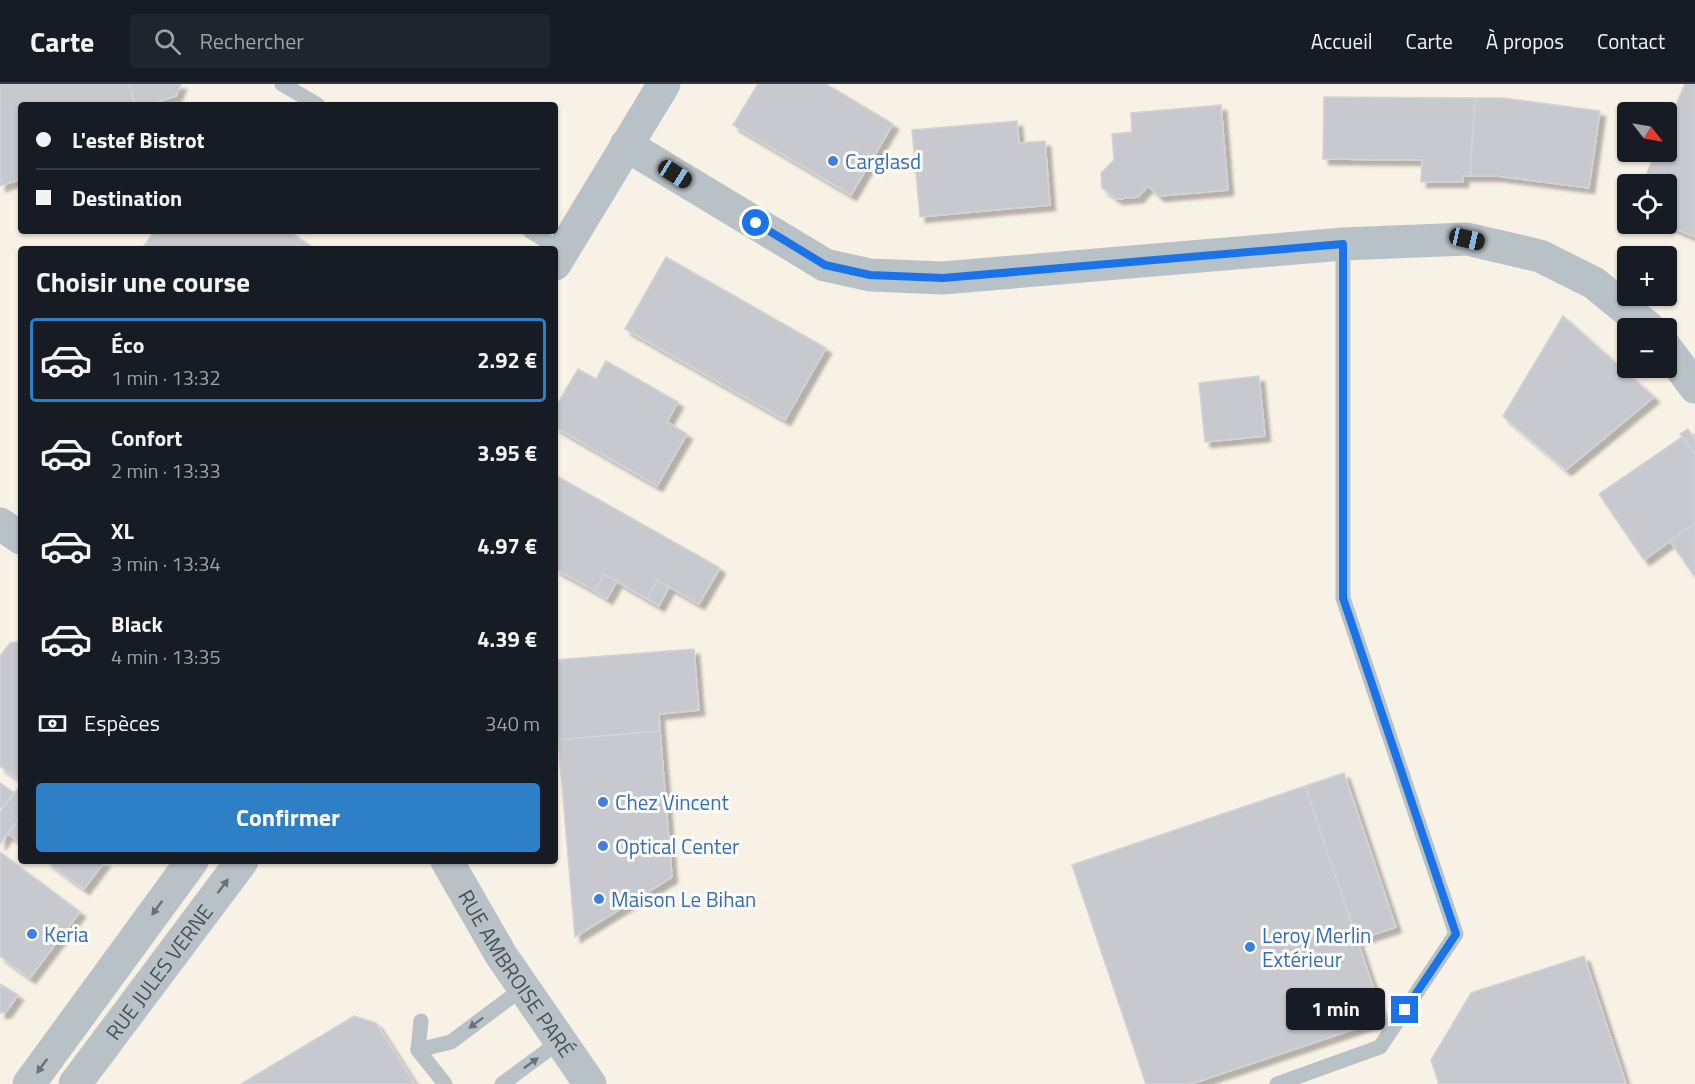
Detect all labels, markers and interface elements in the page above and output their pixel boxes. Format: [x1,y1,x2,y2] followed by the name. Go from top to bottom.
[130,14,550,68] search box
[30,20,94,63] text: Carte
[199,24,304,58] text: Rechercher
[151,25,184,58] icon: search
[1311,25,1373,57] text: Accueil
[1406,25,1453,57] text: Carte
[1486,25,1564,57] text: À propos
[1597,25,1665,57] text: Contact
[1617,102,1677,162] north arrow
[1617,102,1677,378] map controls
[72,123,205,157] text: L'estef Bistrot
[845,145,921,177] place label: Carglasd
[826,154,840,168] marker: Carglasd
[655,157,695,191] car
[1617,174,1677,234] button: locate
[72,181,182,215] text: Destination
[742,209,769,236] route start
[1447,226,1487,252] car
[1617,246,1677,306] button: +
[36,261,250,302] text: Choisir une course
[1617,318,1677,378] button: −
[111,328,144,362] text: Éco
[39,333,93,387] icon: car
[477,343,537,377] text: 2.92 €
[111,362,221,393] text: 1 min · 13:32
[111,421,182,455] text: Confort
[39,426,93,480] icon: car
[477,436,537,470] text: 3.95 €
[111,455,221,486] text: 2 min · 13:33
[111,514,134,548] text: XL
[39,519,93,573] icon: car
[477,529,537,563] text: 4.97 €
[111,548,221,579] text: 3 min · 13:34
[111,607,163,641] text: Black
[39,612,93,666] icon: car
[477,622,537,656] text: 4.39 €
[111,641,221,672] text: 4 min · 13:35
[84,706,160,740] text: Espèces
[36,707,69,740] icon: cash
[485,708,540,739] text: 340 m
[36,783,540,852] button: Confirmer
[615,786,729,818] place label: Chez Vincent
[596,795,610,809] marker: Chez Vincent
[615,830,739,862] place label: Optical Center
[596,839,610,853] marker: Optical Center
[217,878,230,894] one-way arrow
[450,883,583,1063] street label: RUE AMBROISE PARÉ
[611,883,756,915] place label: Maison Le Bihan
[592,892,606,906] marker: Maison Le Bihan
[97,897,220,1047] street label: RUE JULES VERNE
[151,900,163,916] one-way arrow
[44,918,89,950] place label: Keria
[1262,919,1371,975] place label: Leroy Merlin Extérieur
[25,927,39,941] marker: Keria
[1243,940,1257,954] marker: Leroy Merlin Extérieur
[1285,989,1384,1031] callout: 1 min
[1311,993,1360,1024] text: 1 min
[1391,996,1418,1023] route end
[469,1016,484,1028] one-way arrow
[36,1057,48,1073] one-way arrow
[524,1057,539,1069] one-way arrow

